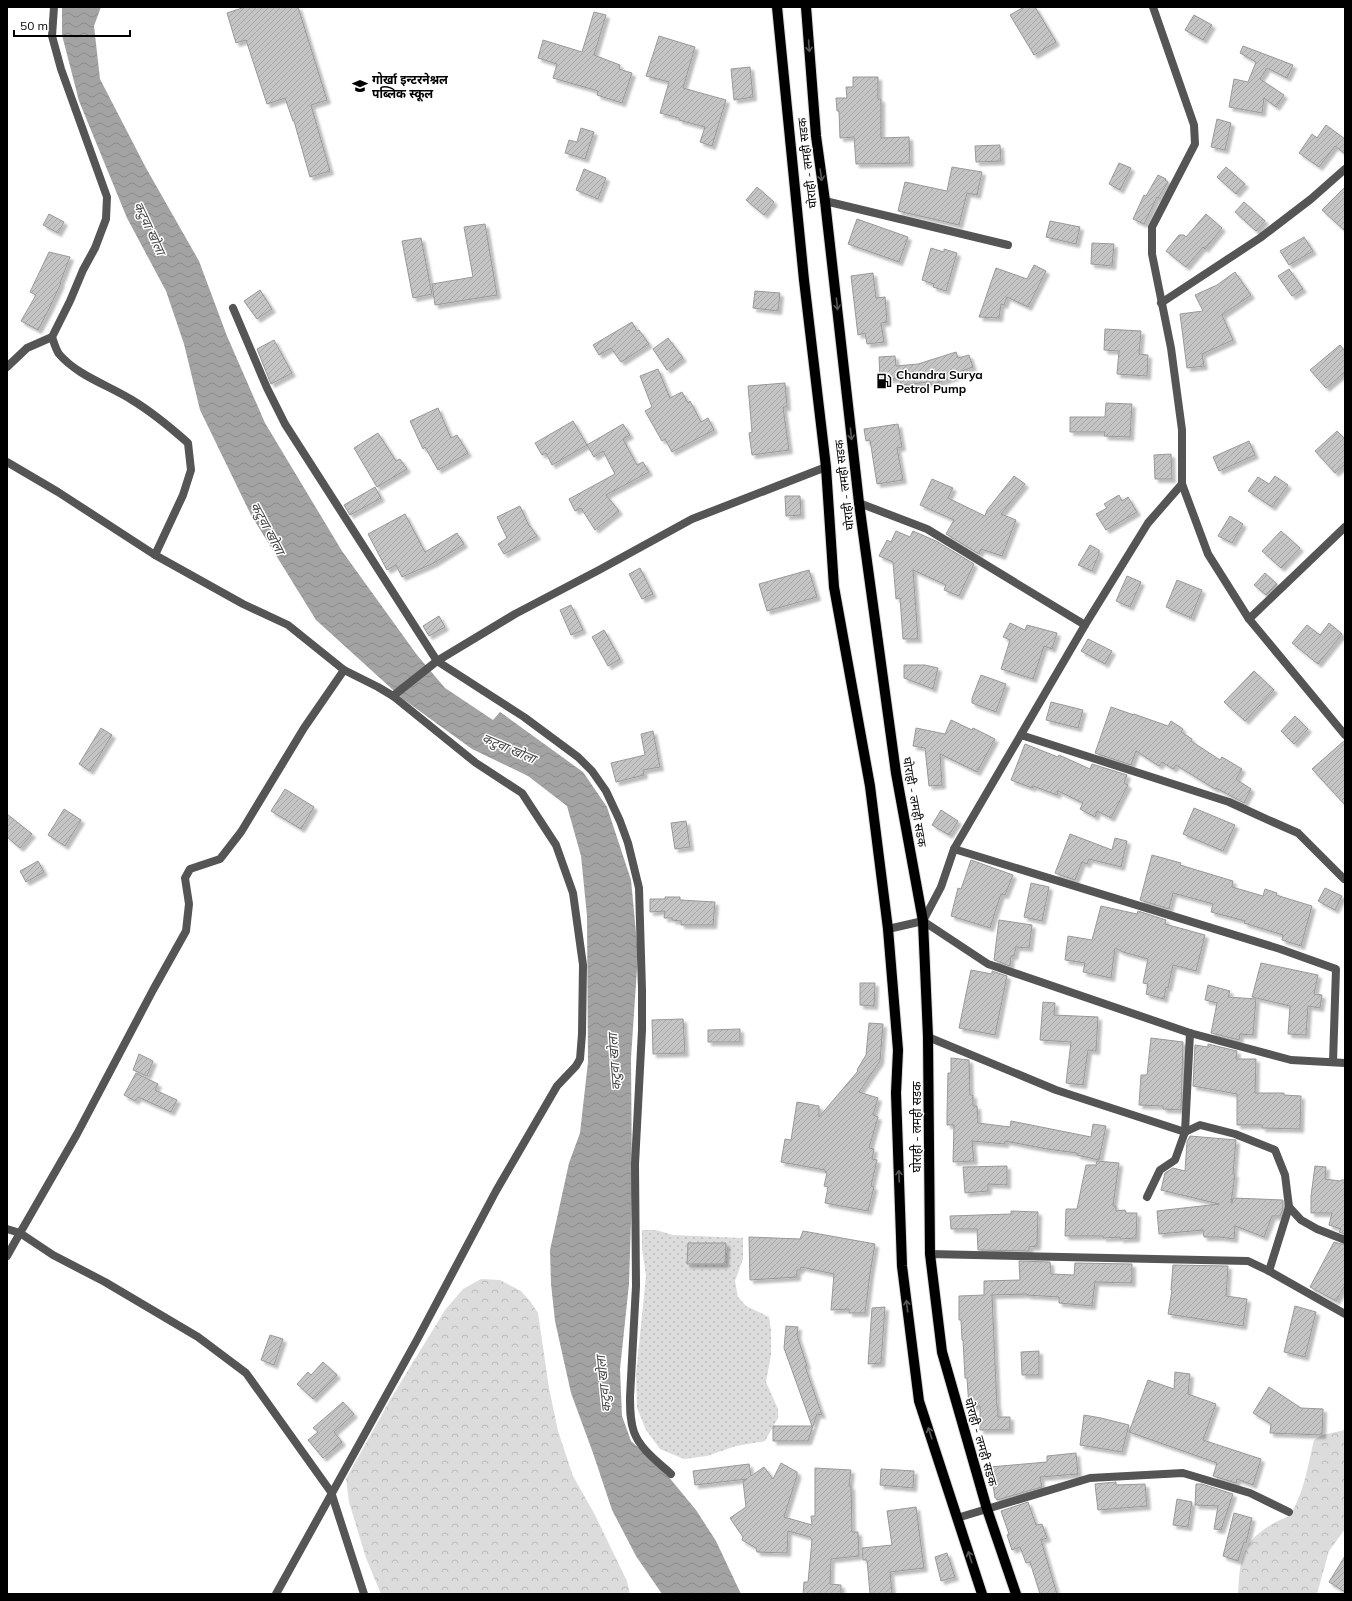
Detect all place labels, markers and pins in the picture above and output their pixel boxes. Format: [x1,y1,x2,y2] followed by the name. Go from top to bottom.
[372,72,449,102] place label: गोर्खा इन्टरनेश्नल पब्लिक स्कूल
[351,77,369,95] school or university icon: गोर्खा इन्टरनेश्नल पब्लिक स्कूल
[896,367,983,396] place label: Chandra Surya Petrol Pump
[875,372,893,390] fuel station icon: Chandra Surya Petrol Pump

